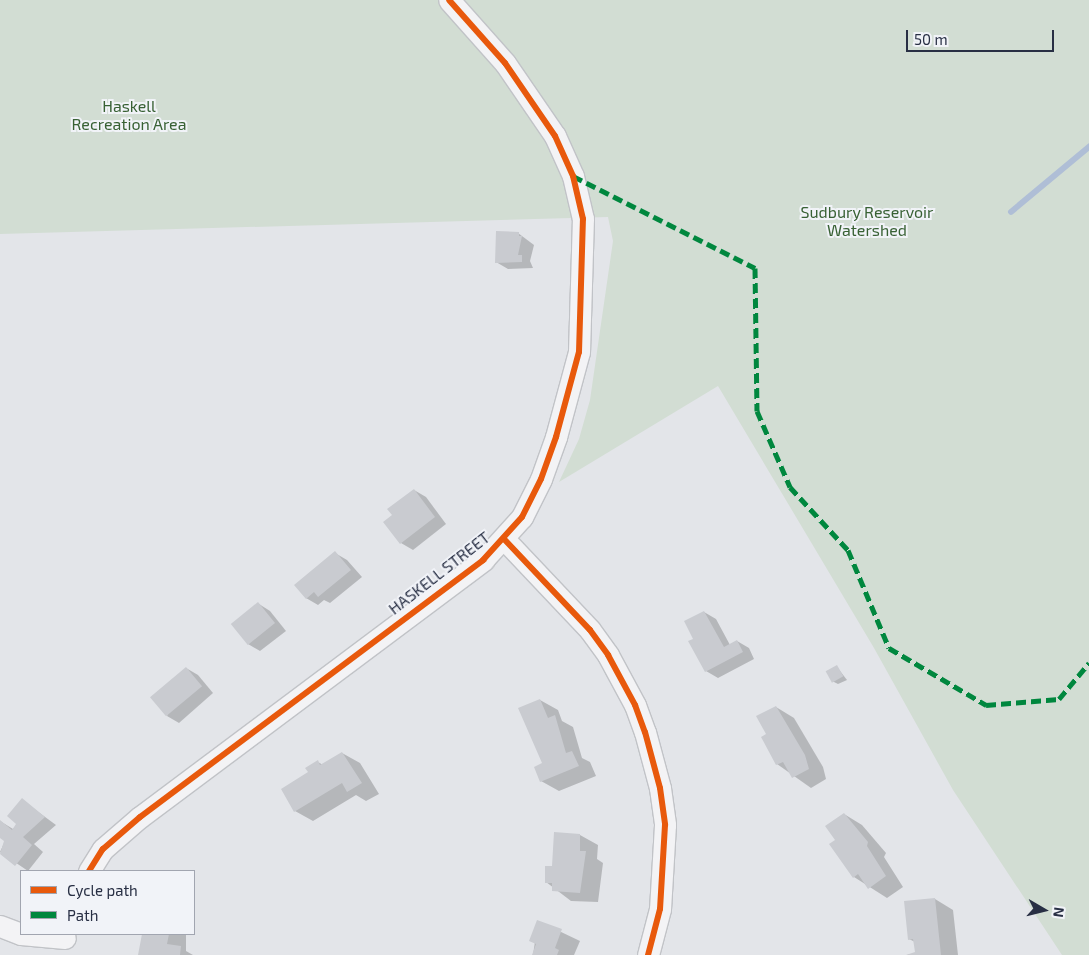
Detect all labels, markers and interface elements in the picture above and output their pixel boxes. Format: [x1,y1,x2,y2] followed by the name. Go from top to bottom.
[909,20,1056,52] scale bar
[914,30,948,48] text: 50 m
[71,96,187,134] park label: Haskell Recreation Area
[800,202,934,240] park label: Sudbury Reservoir Watershed
[385,527,493,619] street label: HASKELL STREET
[20,870,195,935] legend
[67,881,138,899] text: Cycle path
[1019,885,1069,935] north arrow
[67,906,98,924] text: Path
[1050,906,1068,918] text: N

